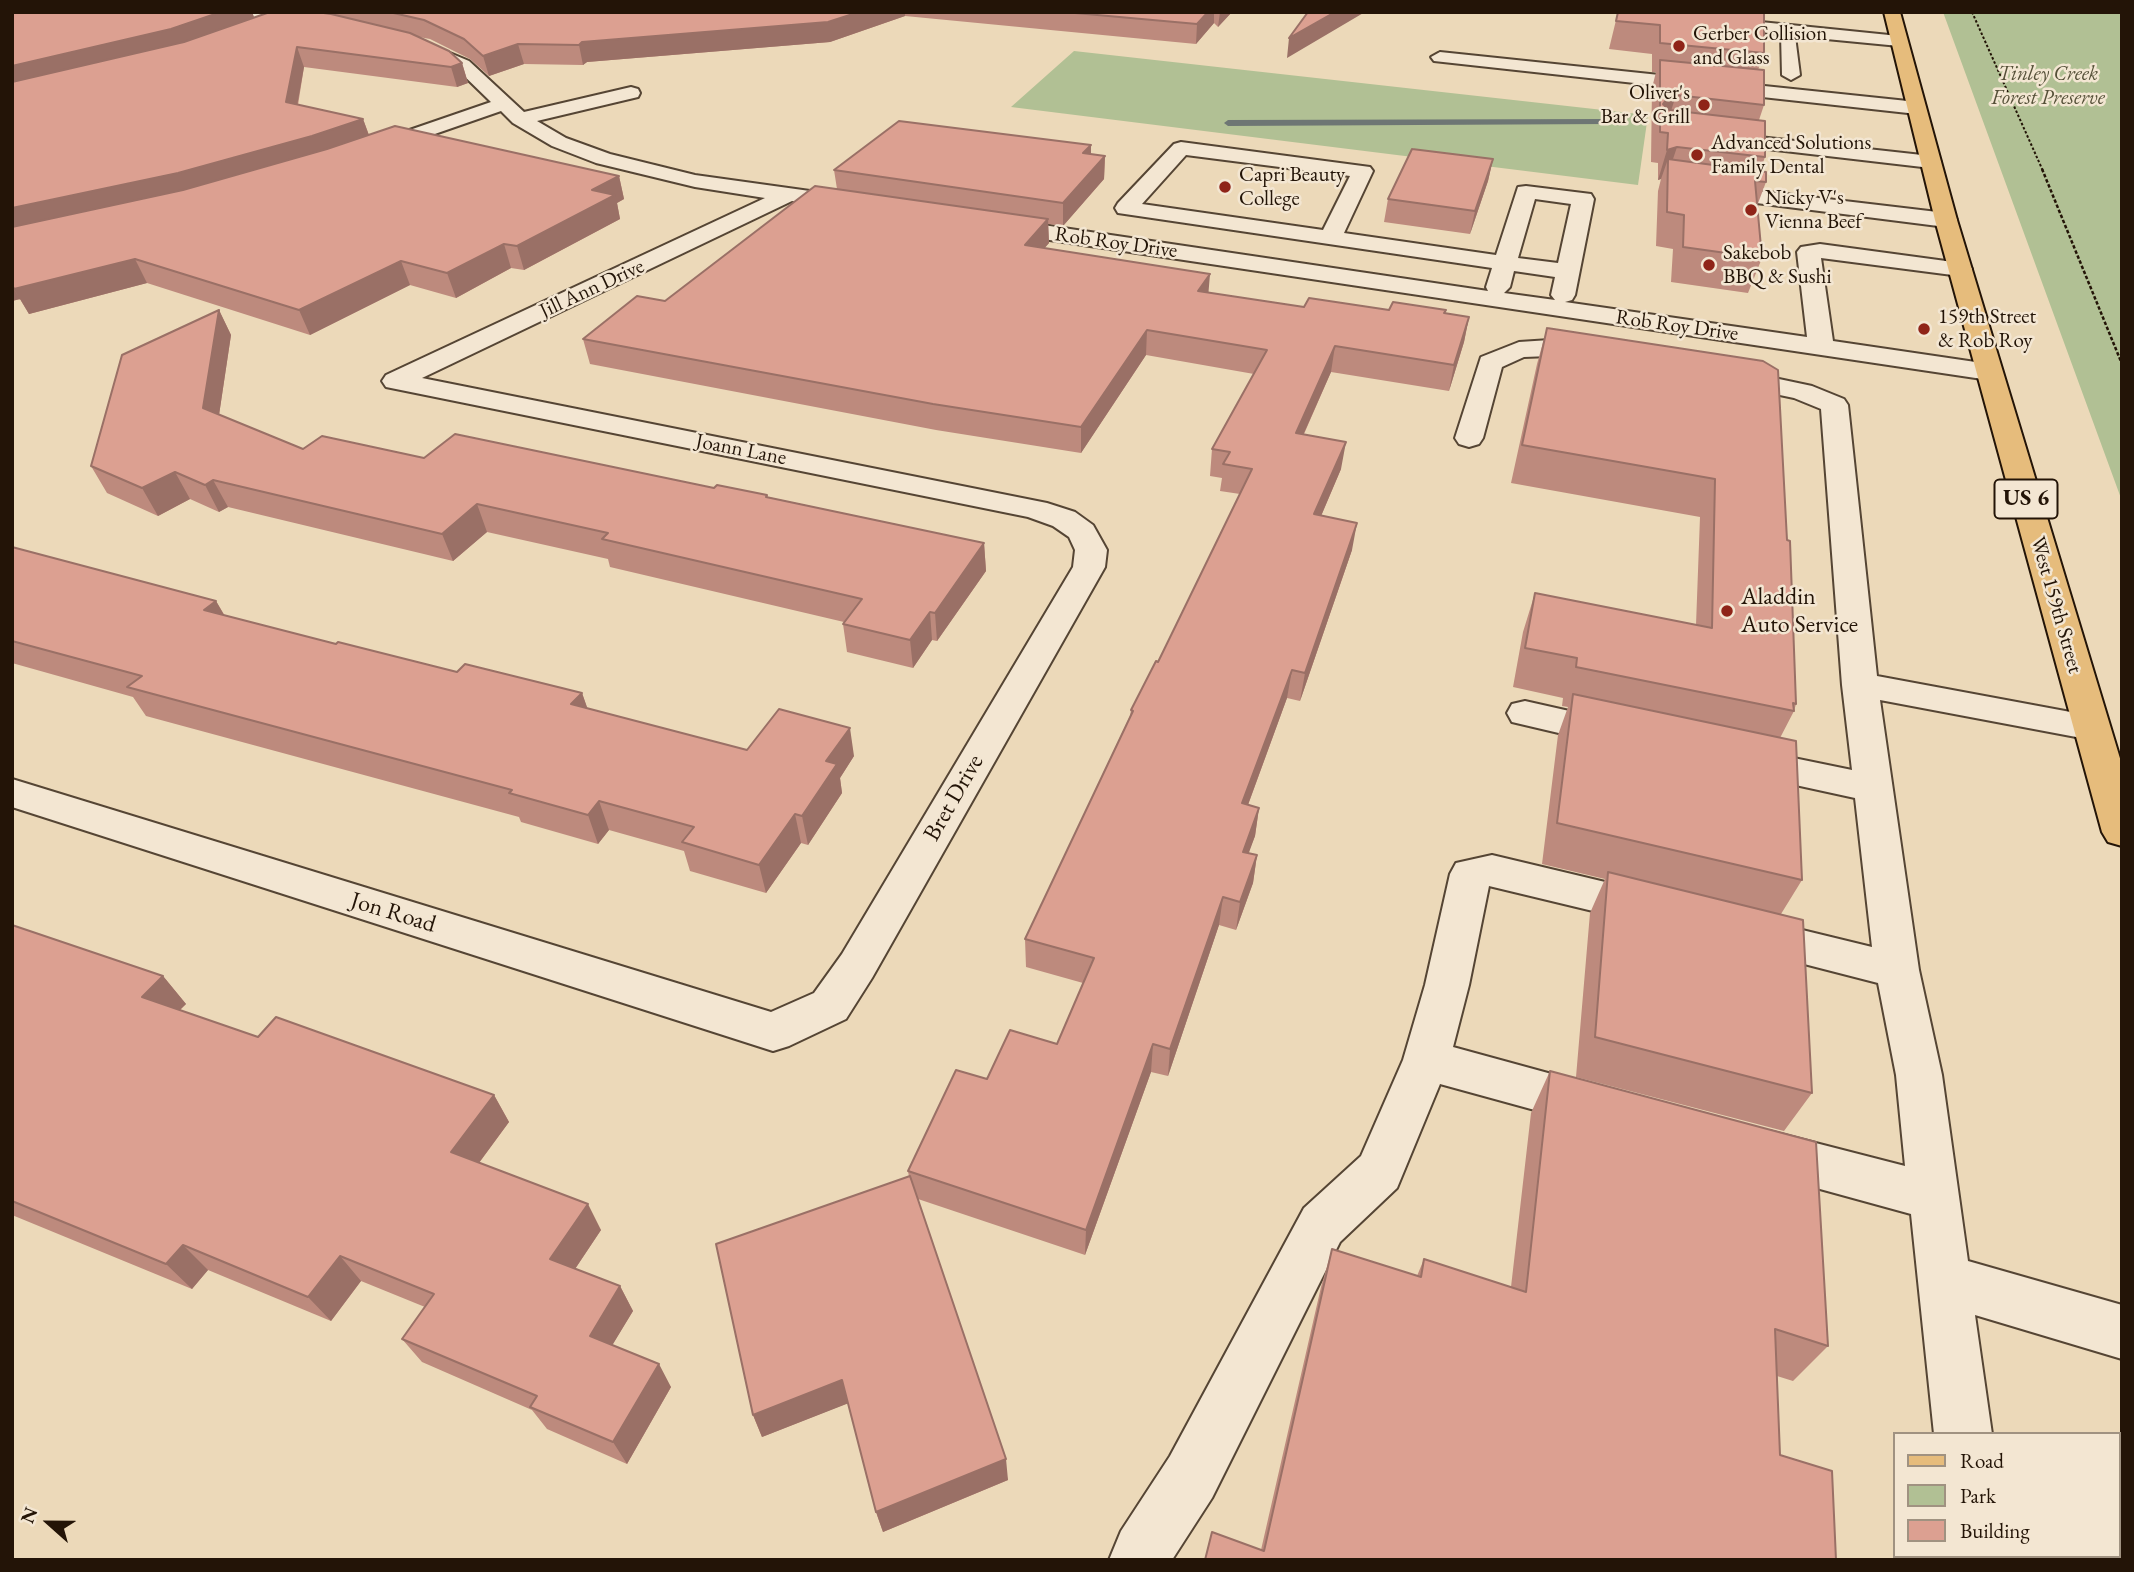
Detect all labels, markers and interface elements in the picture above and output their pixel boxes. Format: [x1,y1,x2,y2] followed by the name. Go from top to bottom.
[1693,21,1827,71] place label: Gerber Collision and Glass
[1671,38,1687,54] marker: Gerber Collision and Glass
[1991,61,2105,111] park label: Tinley Creek Forest Preserve
[1600,80,1690,130] place label: Oliver's Bar & Grill
[1696,97,1712,113] marker: Oliver's Bar & Grill
[1711,130,1871,180] place label: Advanced Solutions Family Dental
[1689,147,1705,163] marker: Advanced Solutions Family Dental
[1239,162,1345,212] place label: Capri Beauty College
[1217,179,1233,195] marker: Capri Beauty College
[1765,185,1862,235] place label: Nicky V's Vienna Beef
[1743,202,1759,218] marker: Nicky V's Vienna Beef
[1053,222,1179,264] street label: Rob Roy Drive
[1723,240,1832,290] place label: Sakebob BBQ & Sushi
[536,254,648,324] street label: Jill Ann Drive
[1701,257,1717,273] marker: Sakebob BBQ & Sushi
[1938,304,2036,354] place label: 159th Street & Rob Roy
[1614,305,1740,347] street label: Rob Roy Drive
[1916,321,1932,337] marker: 159th Street & Rob Roy
[694,429,788,471] street label: Joann Lane
[1994,480,2058,519] road number: US 6
[2024,534,2088,676] street label: West 159th Street
[1741,583,1858,639] place label: Aladdin Auto Service
[1719,603,1735,619] marker: Aladdin Auto Service
[918,750,990,846] street label: Bret Drive
[347,886,439,940] street label: Jon Road
[1892,1432,2120,1558] legend
[1960,1447,2004,1474] text: Road
[1960,1482,1996,1509] text: Park
[14,1488,84,1558] north arrow
[15,1504,43,1527] text: N
[1960,1517,2030,1544] text: Building

